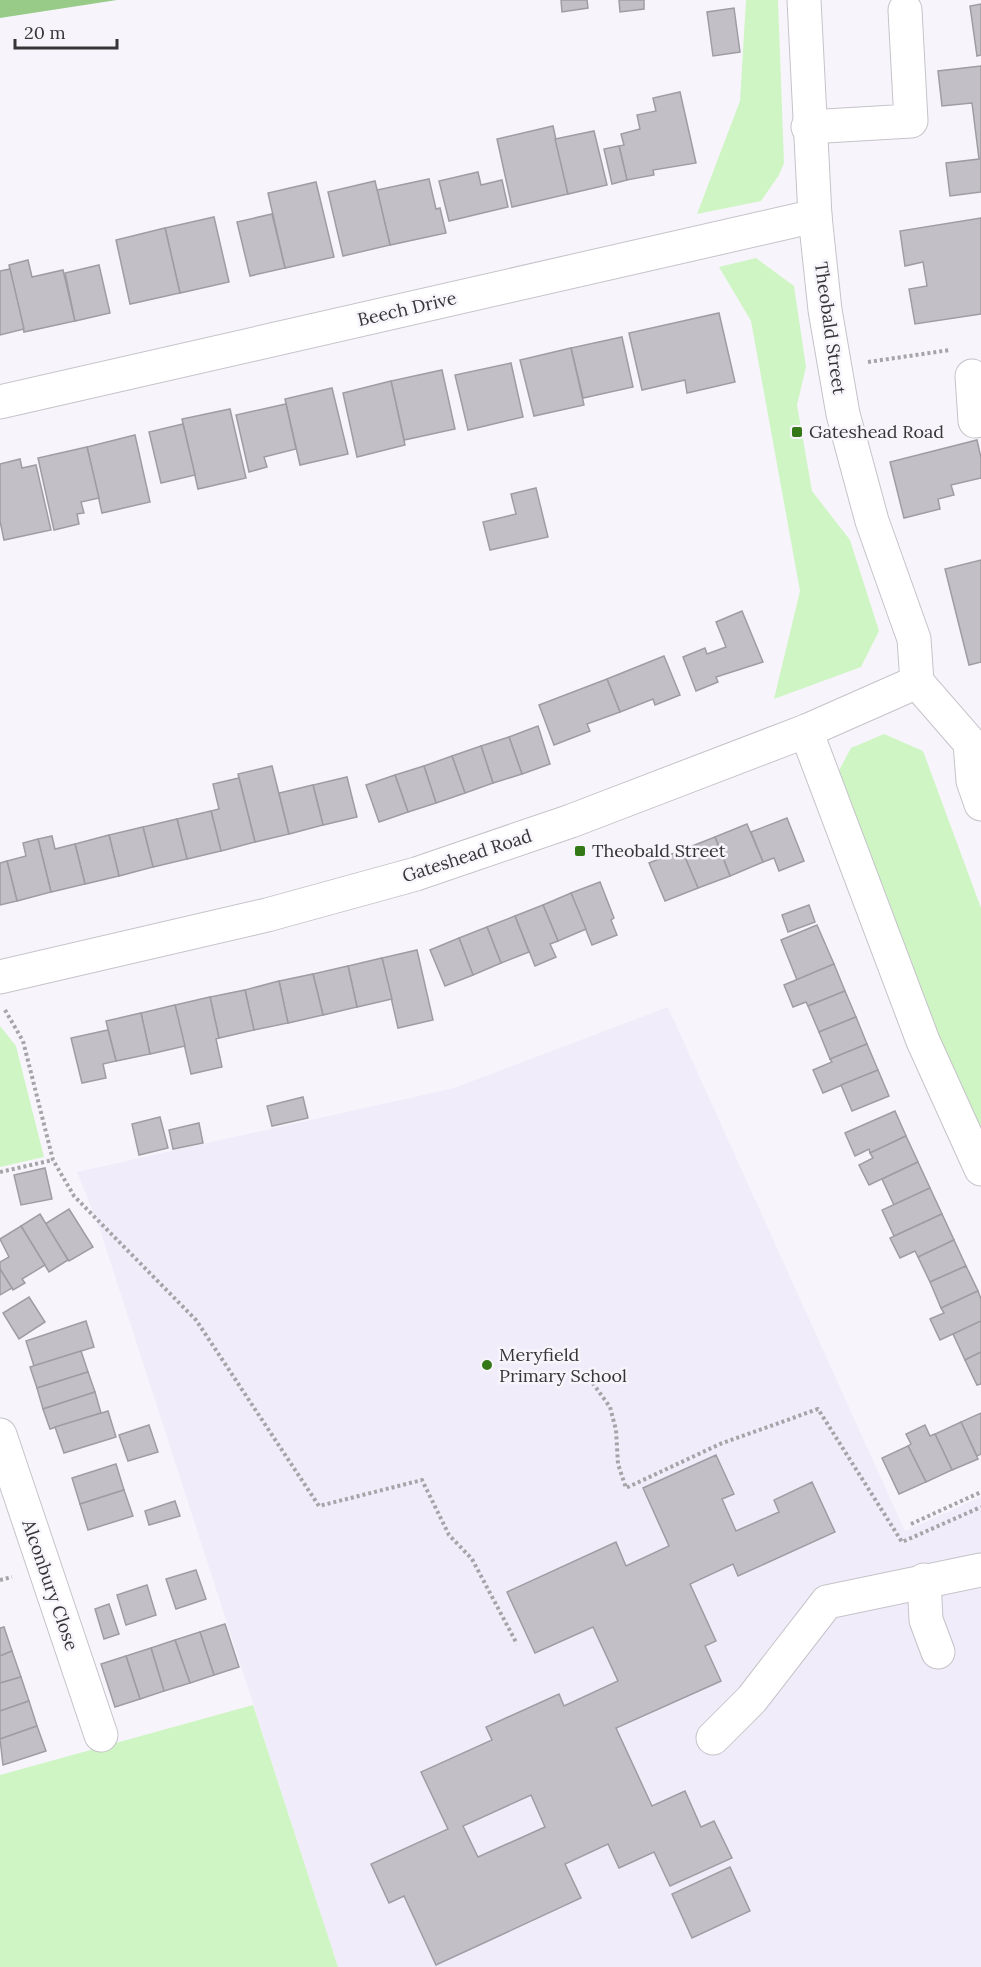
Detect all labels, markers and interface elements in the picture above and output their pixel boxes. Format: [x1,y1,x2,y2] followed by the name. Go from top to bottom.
[15,12,117,50] scale bar
[24,21,66,44] text: 20 m
[810,260,851,396] street label: Theobald Street
[355,286,459,331] street label: Beech Drive
[809,420,944,443] place label: Gateshead Road
[790,425,804,439] marker: Gateshead Road
[399,824,535,887] street label: Gateshead Road
[592,839,726,862] place label: Theobald Street
[573,844,587,858] marker: Theobald Street
[499,1343,627,1387] place label: Meryfield Primary School
[480,1358,494,1372] marker: Meryfield Primary School
[17,1515,84,1653] street label: Alconbury Close

